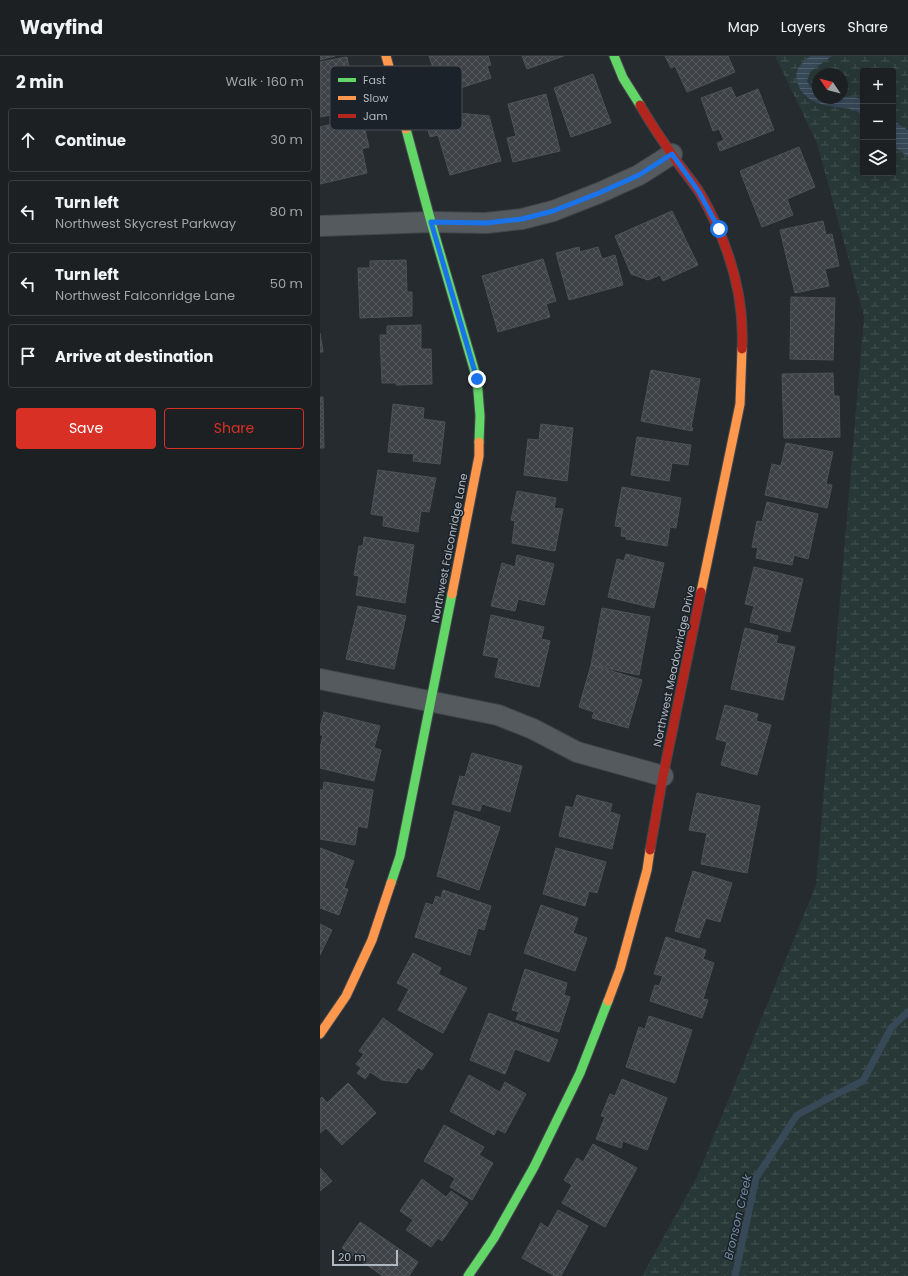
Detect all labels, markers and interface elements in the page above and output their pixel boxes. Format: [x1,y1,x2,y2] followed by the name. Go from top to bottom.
[20,14,103,41] text: Wayfind
[728,17,759,37] text: Map
[781,17,825,37] text: Layers
[847,17,888,37] text: Share
[330,66,462,130] legend
[812,68,848,104] north arrow
[860,68,896,176] map controls
[860,68,896,104] button: +
[16,70,64,94] text: 2 min
[225,72,304,91] text: Walk · 160 m
[363,72,386,88] text: Fast
[363,90,388,106] text: Slow
[860,104,896,140] button: −
[363,108,388,124] text: Jam
[17,129,39,151] icon: ahead
[55,130,126,151] text: Continue
[270,130,303,149] text: 30 m
[860,140,896,176] button: layers
[55,192,119,213] text: Turn left
[17,201,39,223] icon: left
[270,202,303,221] text: 80 m
[55,214,236,233] text: Northwest Skycrest Parkway
[710,220,728,238] route start
[55,264,119,285] text: Turn left
[17,273,39,295] icon: left
[270,274,303,293] text: 50 m
[55,286,235,305] text: Northwest Falconridge Lane
[17,345,39,367] icon: arrive
[55,346,213,367] text: Arrive at destination
[468,370,486,388] route end
[16,408,156,449] button: Save
[164,408,304,449] button: Share
[427,472,471,624] street label: Northwest Falconridge Lane
[649,584,699,748] street label: Northwest Meadowridge Drive
[719,1172,756,1261] water label: Bronson Creek
[332,1248,398,1267] scale bar
[338,1249,366,1265] text: 20 m

